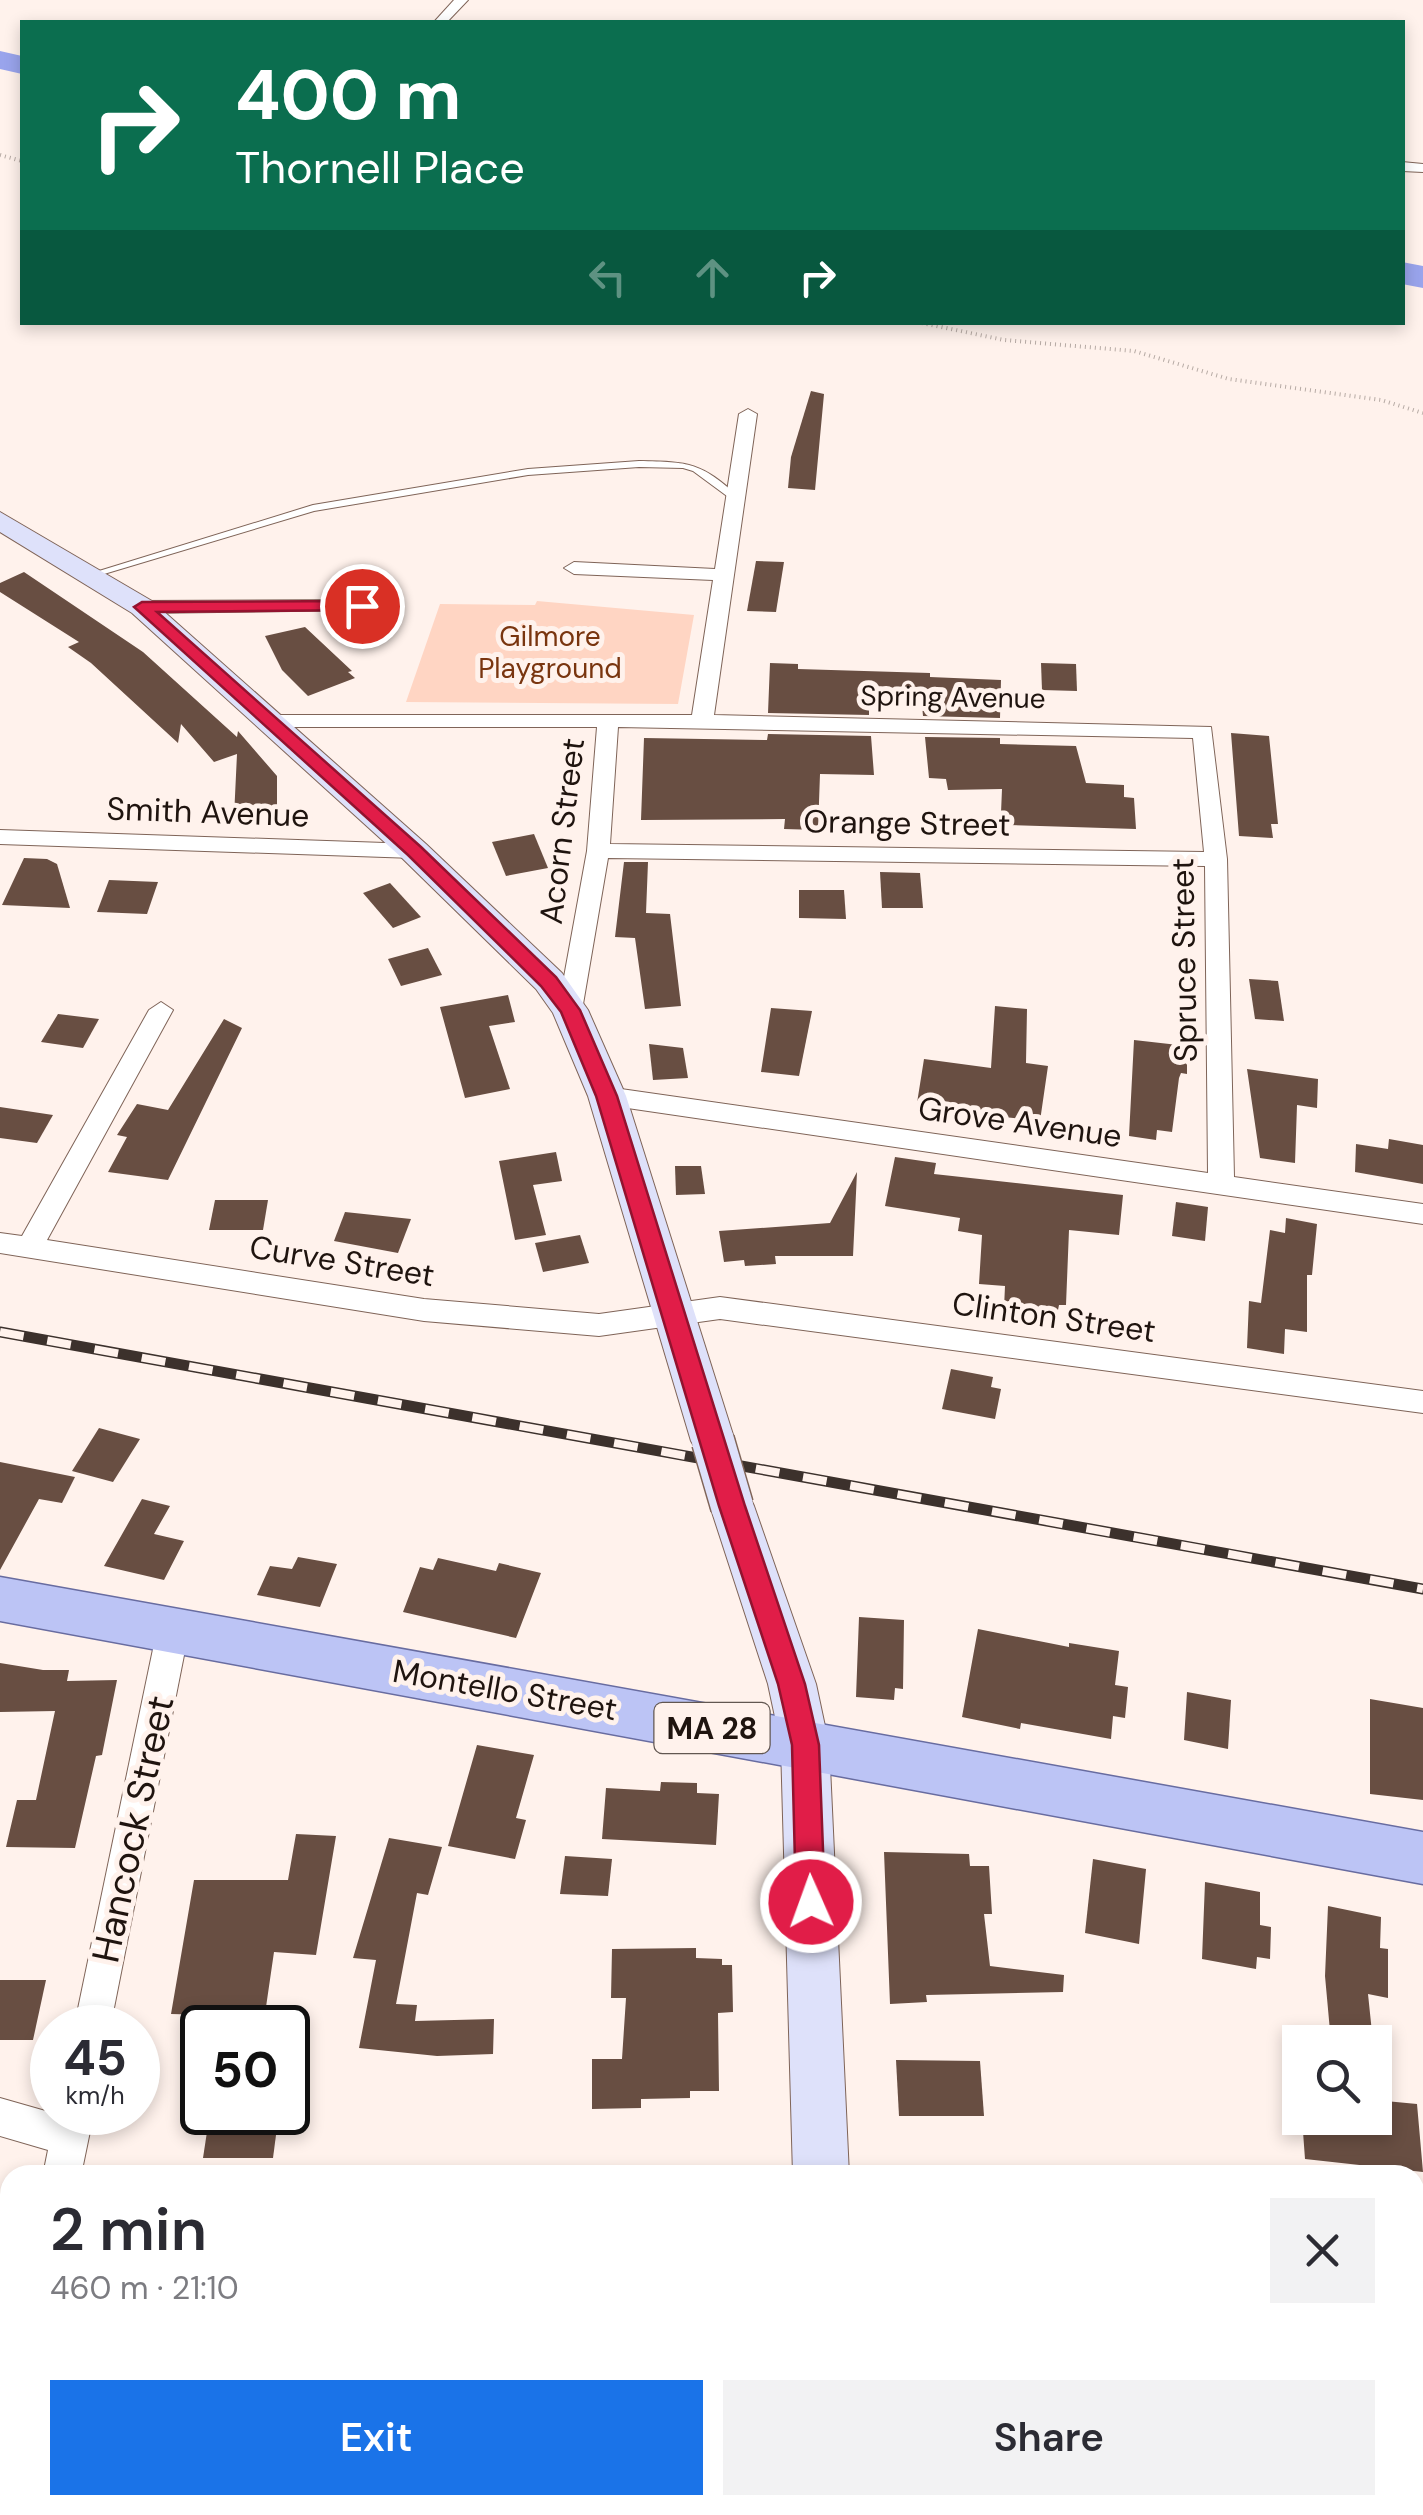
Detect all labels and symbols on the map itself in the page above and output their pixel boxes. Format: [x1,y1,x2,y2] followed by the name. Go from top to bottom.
[320,564,405,649] pin
[478,618,622,687] park label: Gilmore Playground
[860,677,1046,717] street label: Spring Avenue
[530,736,594,926] street label: Acorn Street
[106,787,310,837] street label: Smith Avenue
[803,800,1011,846] street label: Orange Street
[1161,857,1207,1063] street label: Spruce Street
[915,1087,1125,1157] street label: Grove Avenue
[247,1226,437,1296] street label: Curve Street
[950,1282,1158,1352] street label: Clinton Street
[390,1650,620,1730] street label: Montello Street
[80,1691,186,1967] street label: Hancock Street
[654,1703,770,1753] road number: MA 28
[759,1850,863,1954] position arrow
[180,2005,310,2135] speed limit sign: 50

